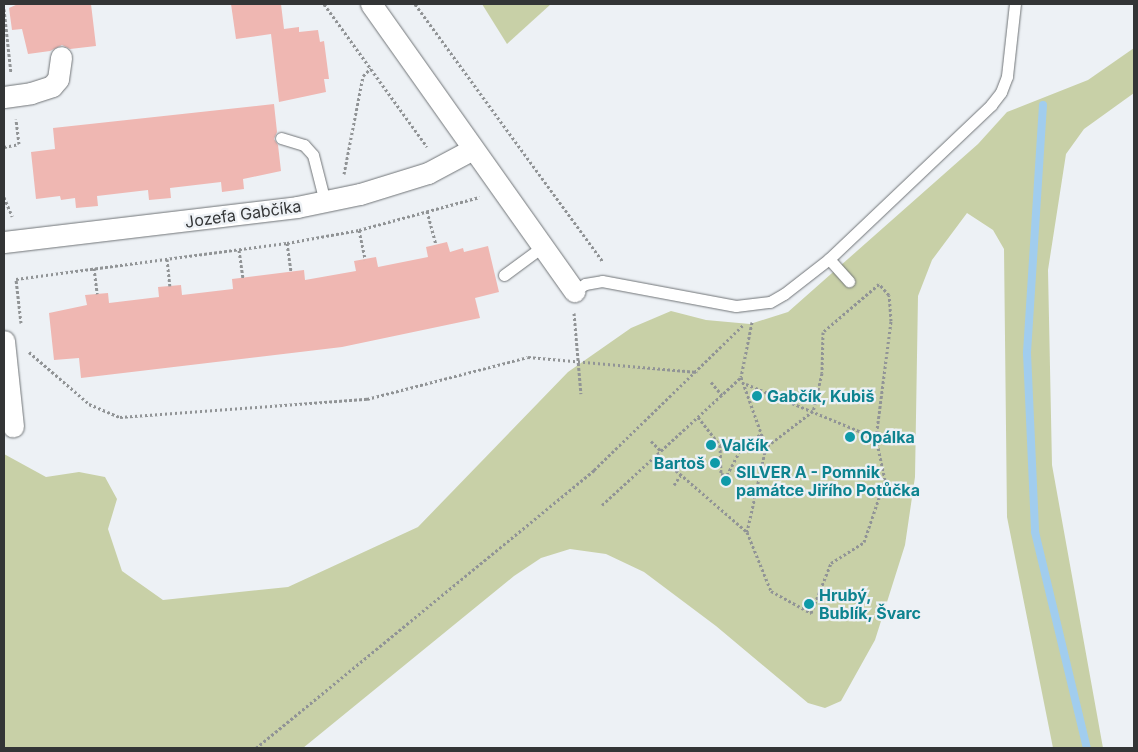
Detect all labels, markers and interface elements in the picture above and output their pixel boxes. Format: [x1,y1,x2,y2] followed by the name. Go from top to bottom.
[184,196,302,232] street label: Jozefa Gabčíka
[767,386,875,406] place label: Gabčík, Kubiš
[751,390,763,402] marker: Gabčík, Kubiš
[860,427,915,447] place label: Opálka
[844,431,856,443] marker: Opálka
[721,435,769,455] place label: Valčík
[705,439,717,451] marker: Valčík
[654,453,705,473] place label: Bartoš
[709,457,721,469] marker: Bartoš
[736,462,920,500] place label: SILVER A - Pomnik památce Jiřího Potůčka
[720,475,732,487] marker: SILVER A - Pomnik památce Jiřího Potůčka
[819,585,921,623] place label: Hrubý, Bublík, Švarc
[803,598,815,610] marker: Hrubý, Bublík, Švarc

